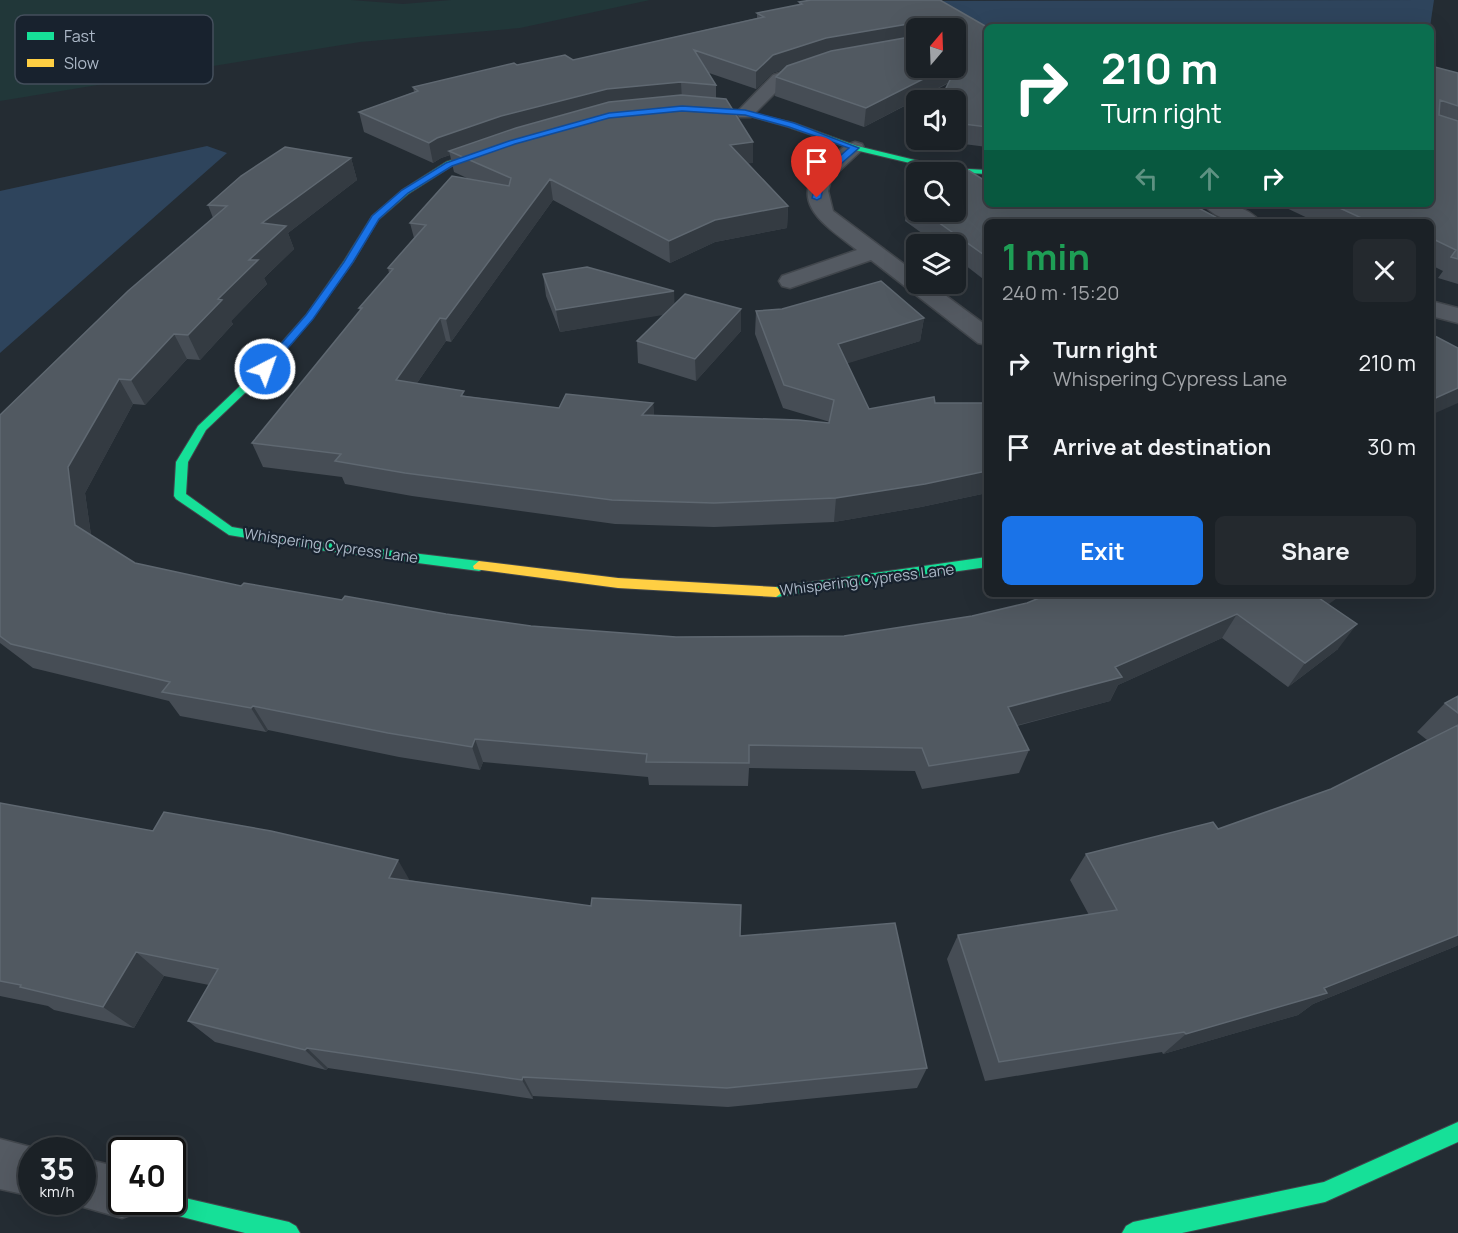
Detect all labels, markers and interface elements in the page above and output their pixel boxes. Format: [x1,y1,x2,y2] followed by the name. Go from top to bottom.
[15,15,213,84] legend
[906,18,966,78] north arrow
[906,18,966,294] map controls
[64,25,95,47] text: Fast
[1101,39,1218,97] text: 210 m
[1002,48,1080,126] icon: right
[64,52,99,74] text: Slow
[906,90,966,150] button: sound
[1101,94,1222,131] text: Turn right
[791,136,842,198] pin
[800,145,833,178] icon: arrive
[906,162,966,222] button: search
[1130,162,1163,195] icon: left
[1193,162,1226,195] icon: ahead
[1256,162,1289,195] icon: right
[1002,232,1090,281] text: 1 min
[906,234,966,294] button: layers
[1353,239,1416,302] button: close
[1002,279,1119,306] text: 240 m · 15:20
[1053,335,1158,365] text: Turn right
[233,337,297,401] position arrow
[1002,347,1035,380] icon: right
[1358,348,1416,378] text: 210 m
[1053,365,1287,392] text: Whispering Cypress Lane
[1002,431,1035,464] icon: arrive
[1053,432,1271,462] text: Arrive at destination
[1367,432,1416,462] text: 30 m
[1002,516,1203,585] button: Exit
[1215,516,1416,585] button: Share
[243,523,420,568] street label: Whispering Cypress Lane
[779,558,956,601] street label: Whispering Cypress Lane
[108,1137,186,1215] speed limit sign: 40
[39,1148,75,1189] text: 35
[40,1181,74,1202] text: km/h

